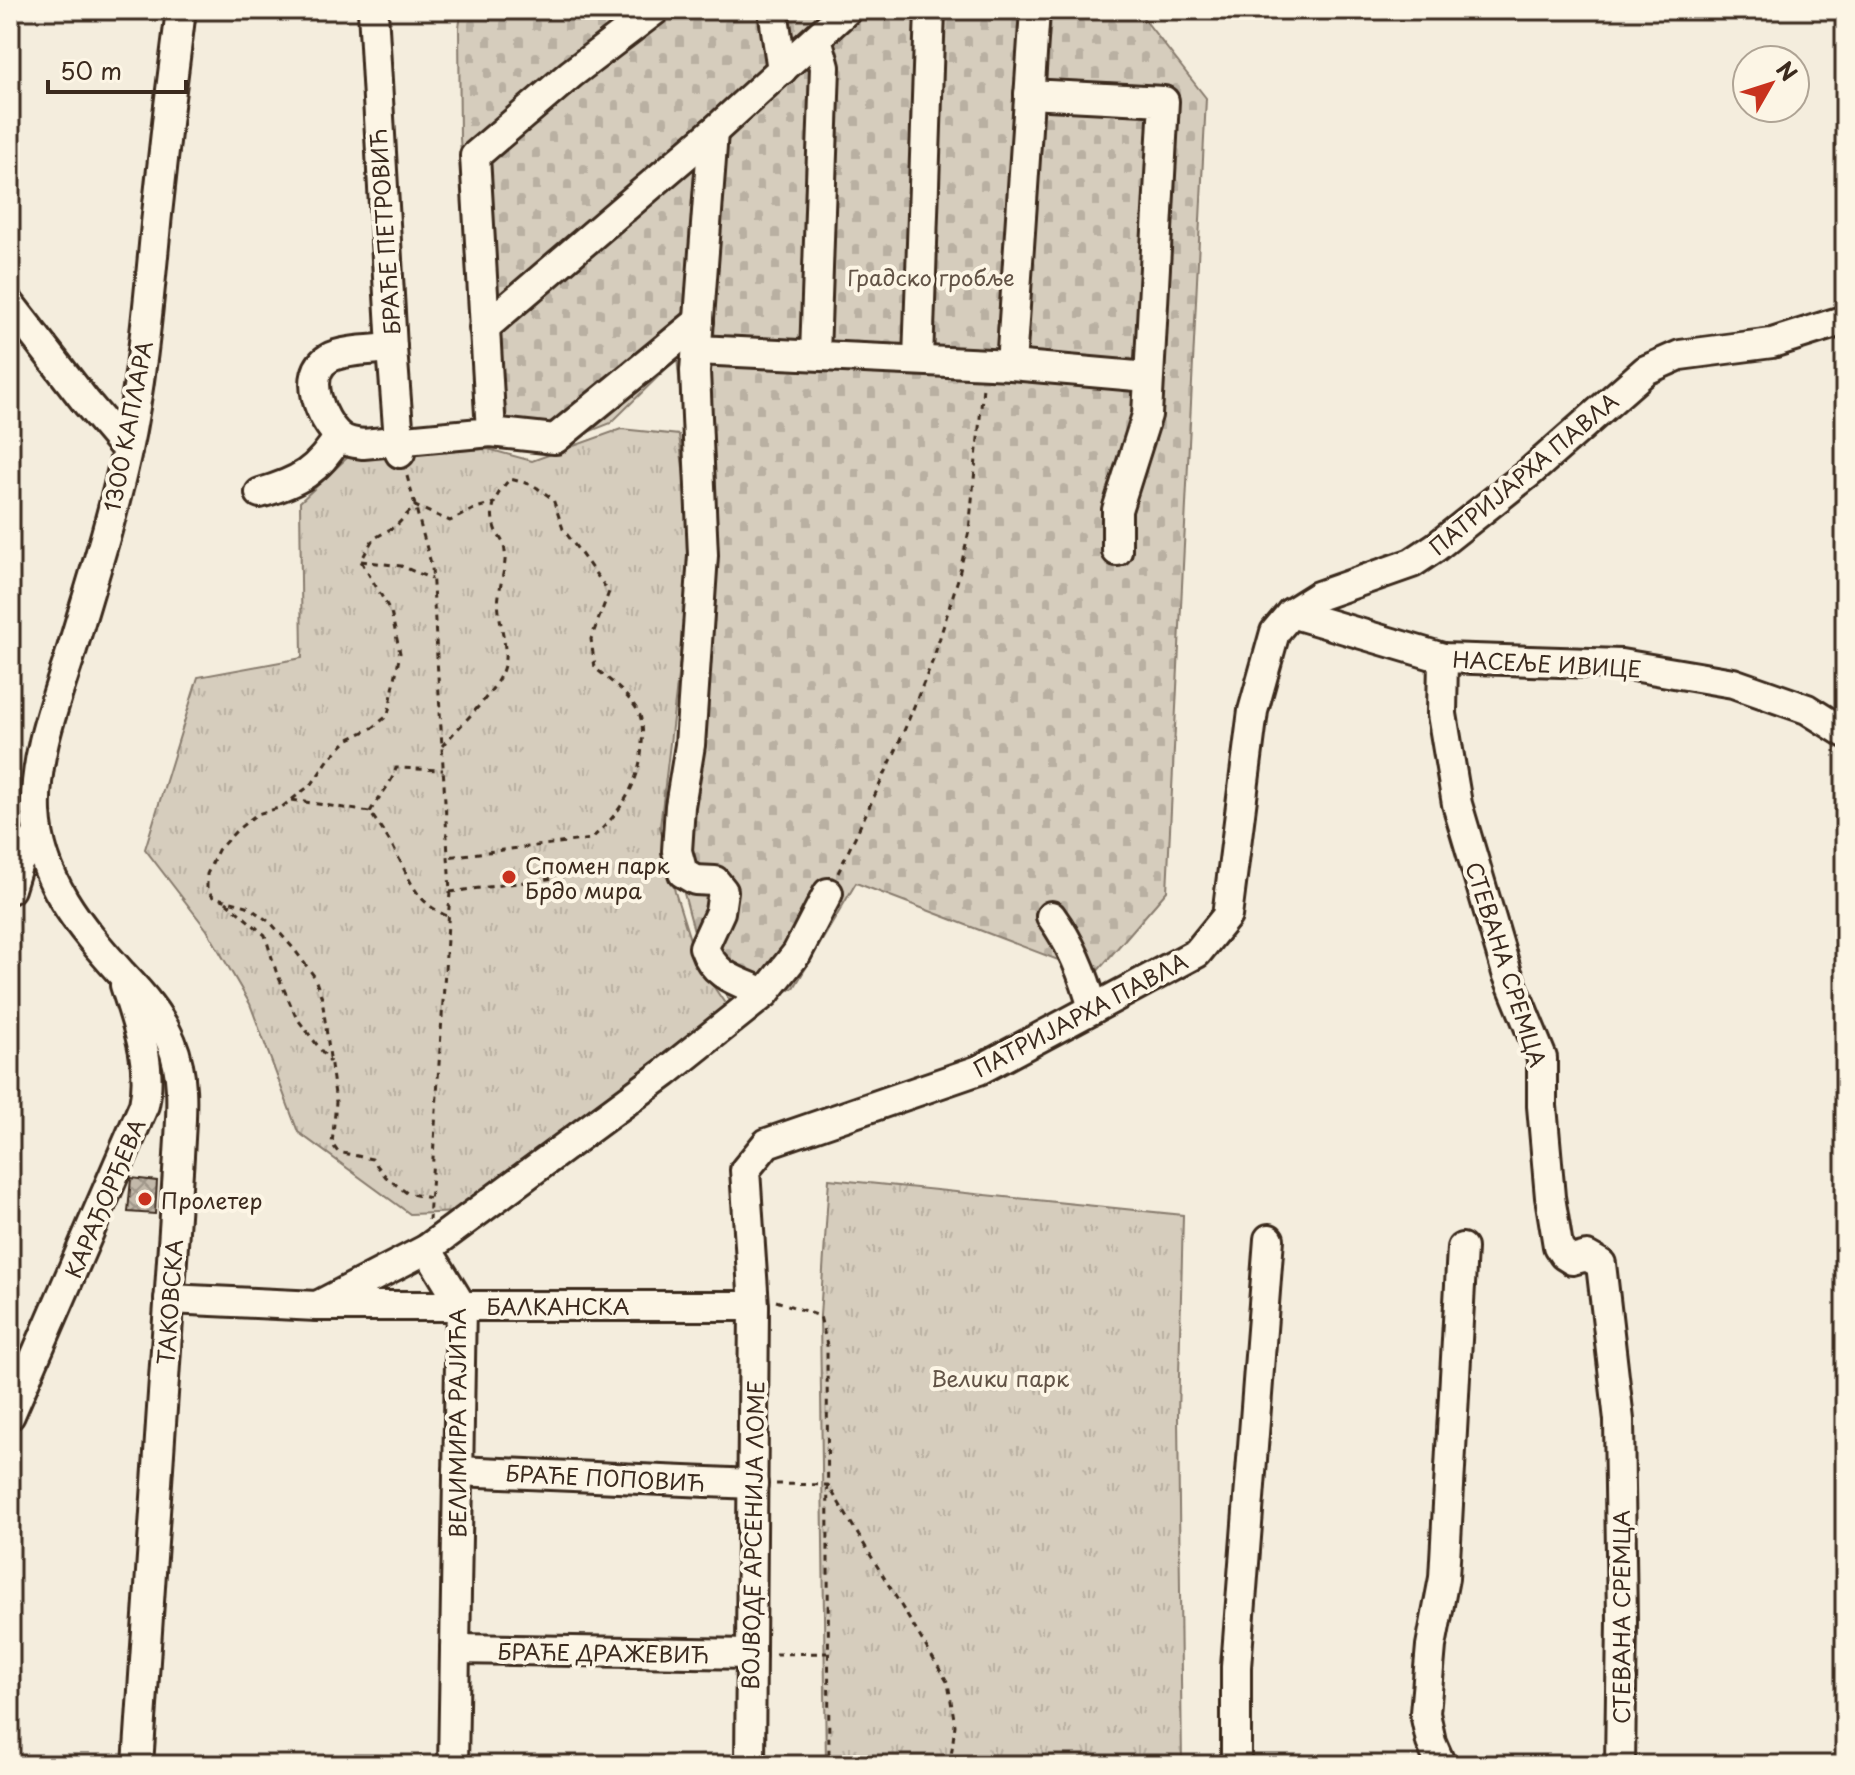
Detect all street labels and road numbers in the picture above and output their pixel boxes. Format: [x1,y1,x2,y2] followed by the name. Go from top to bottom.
[360,128,408,336] street label: БРАЋЕ ПЕТРОВИЋ
[94,338,160,514] street label: 1300 КАПЛАРА
[1421,384,1625,562] street label: ПАТРИЈАРХА ПАВЛА
[1452,642,1642,684] street label: НАСЕЉЕ ИВИЦЕ
[1458,857,1556,1071] street label: СТЕВАНА СРЕМЦА
[967,944,1193,1084] street label: ПАТРИЈАРХА ПАВЛА
[56,1113,152,1283] street label: КАРАЂОРЂЕВА
[148,1238,190,1366] street label: ТАКОВСКА
[486,1289,630,1322] street label: БАЛКАНСКА
[440,1308,473,1538] street label: ВЕЛИМИРА РАЈИЋА
[733,1380,771,1690] street label: ВОЈВОДЕ АРСЕНИЈА ЛОМЕ
[504,1455,706,1499] street label: БРАЋЕ ПОПОВИЋ
[1604,1510,1637,1724] street label: СТЕВАНА СРЕМЦА
[497,1634,709,1670] street label: БРАЋЕ ДРАЖЕВИЋ

